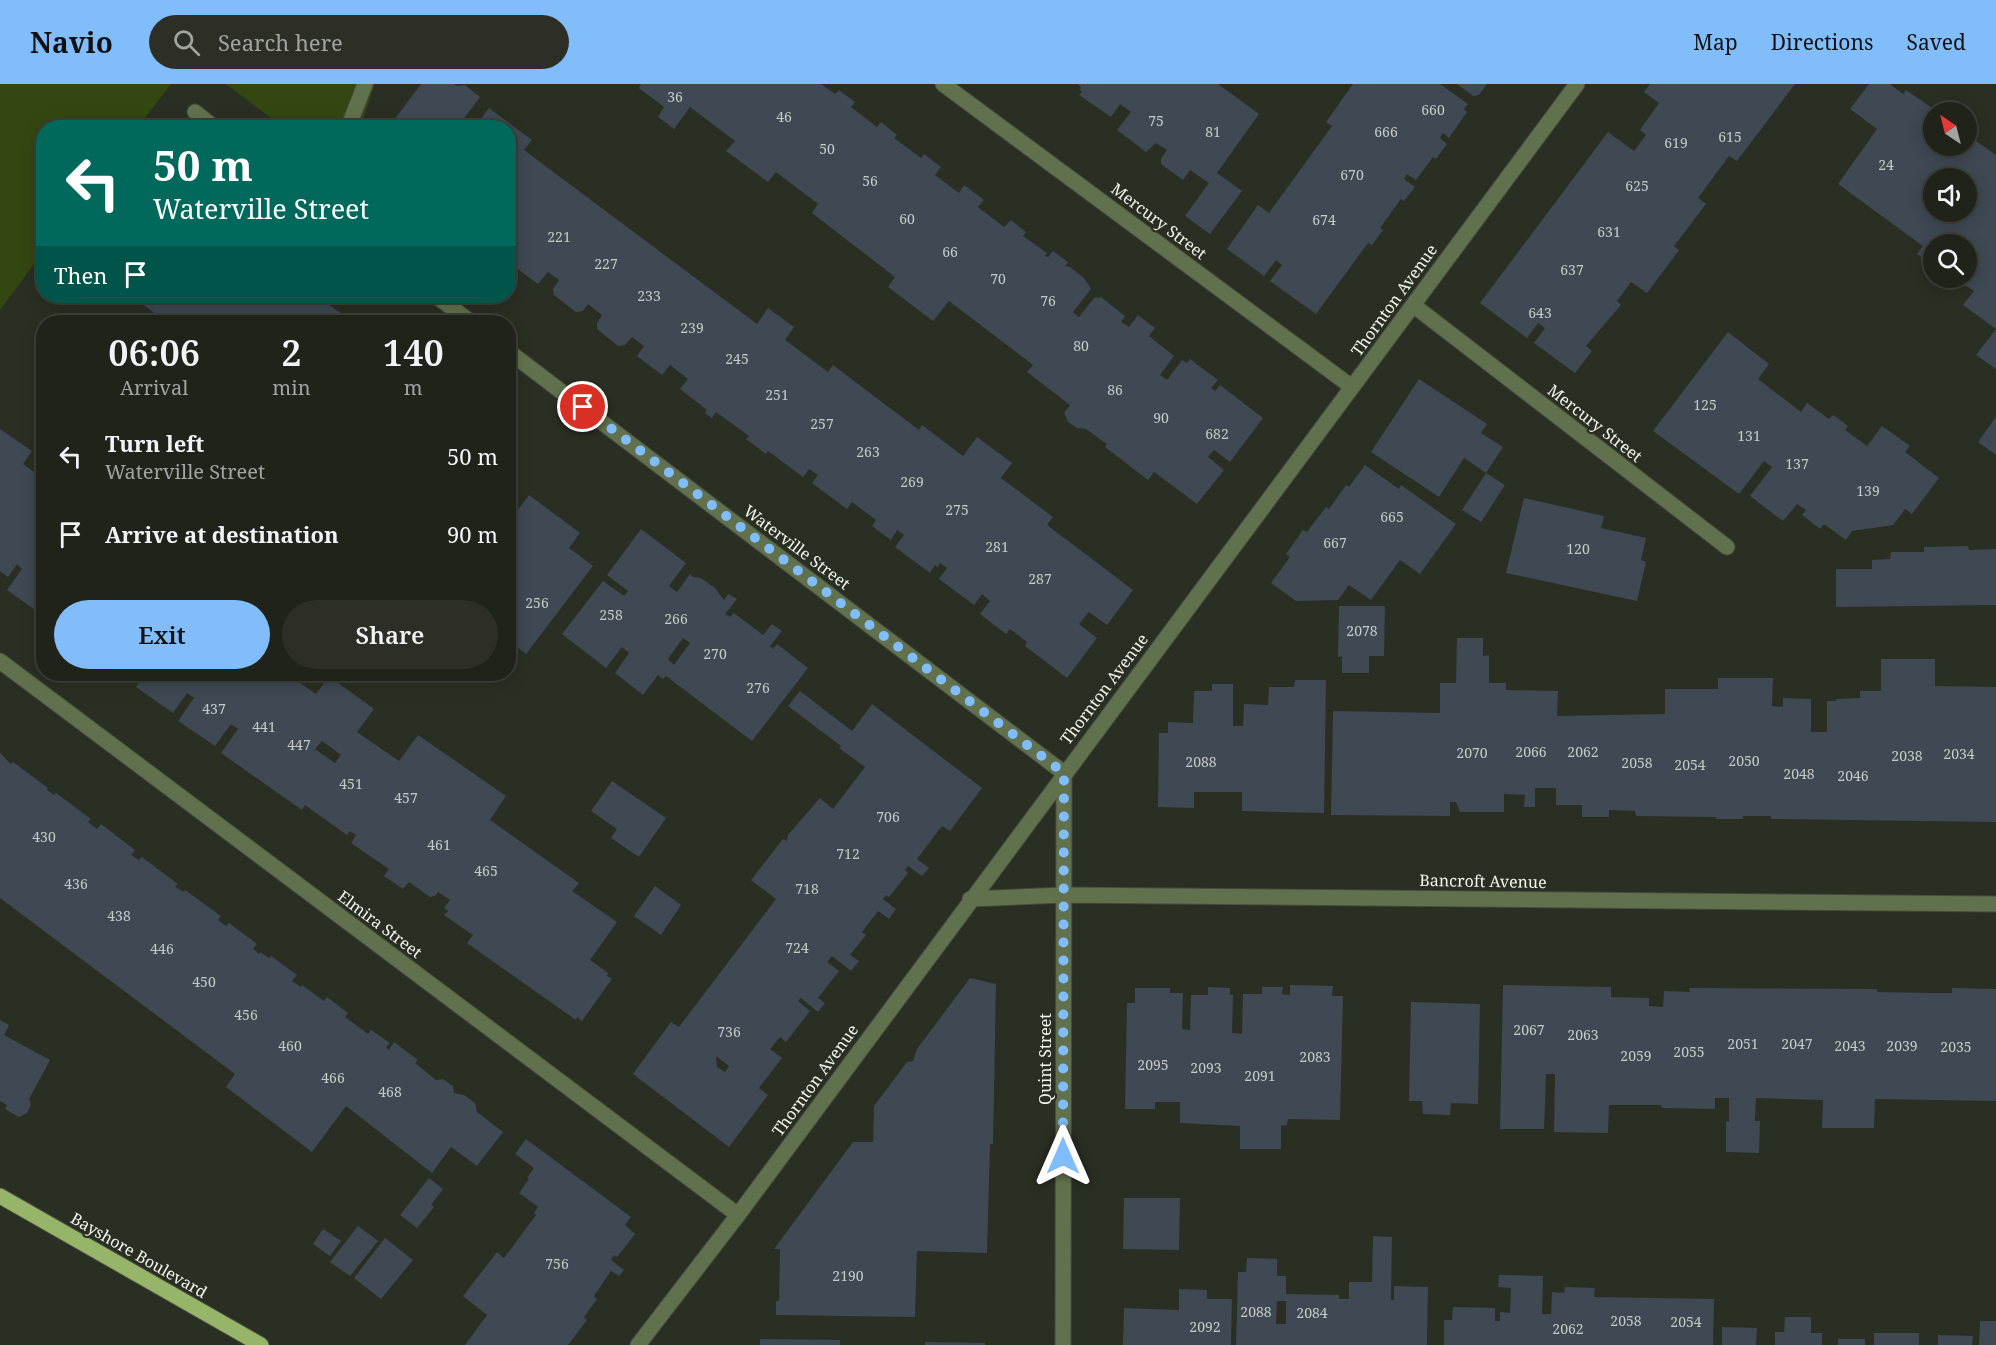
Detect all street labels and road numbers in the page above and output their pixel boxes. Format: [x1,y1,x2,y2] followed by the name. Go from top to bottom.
[1107,178,1212,264] street label: Mercury Street
[1346,239,1442,361] street label: Thornton Avenue
[1543,379,1647,467] street label: Mercury Street
[739,500,855,595] street label: Waterville Street
[1055,629,1153,749] street label: Thornton Avenue
[1419,869,1547,893] street label: Bancroft Avenue
[333,885,427,963] street label: Elmira Street
[1034,1013,1056,1105] street label: Quint Street
[767,1019,863,1141] street label: Thornton Avenue
[67,1207,211,1303] street label: Bayshore Boulevard

